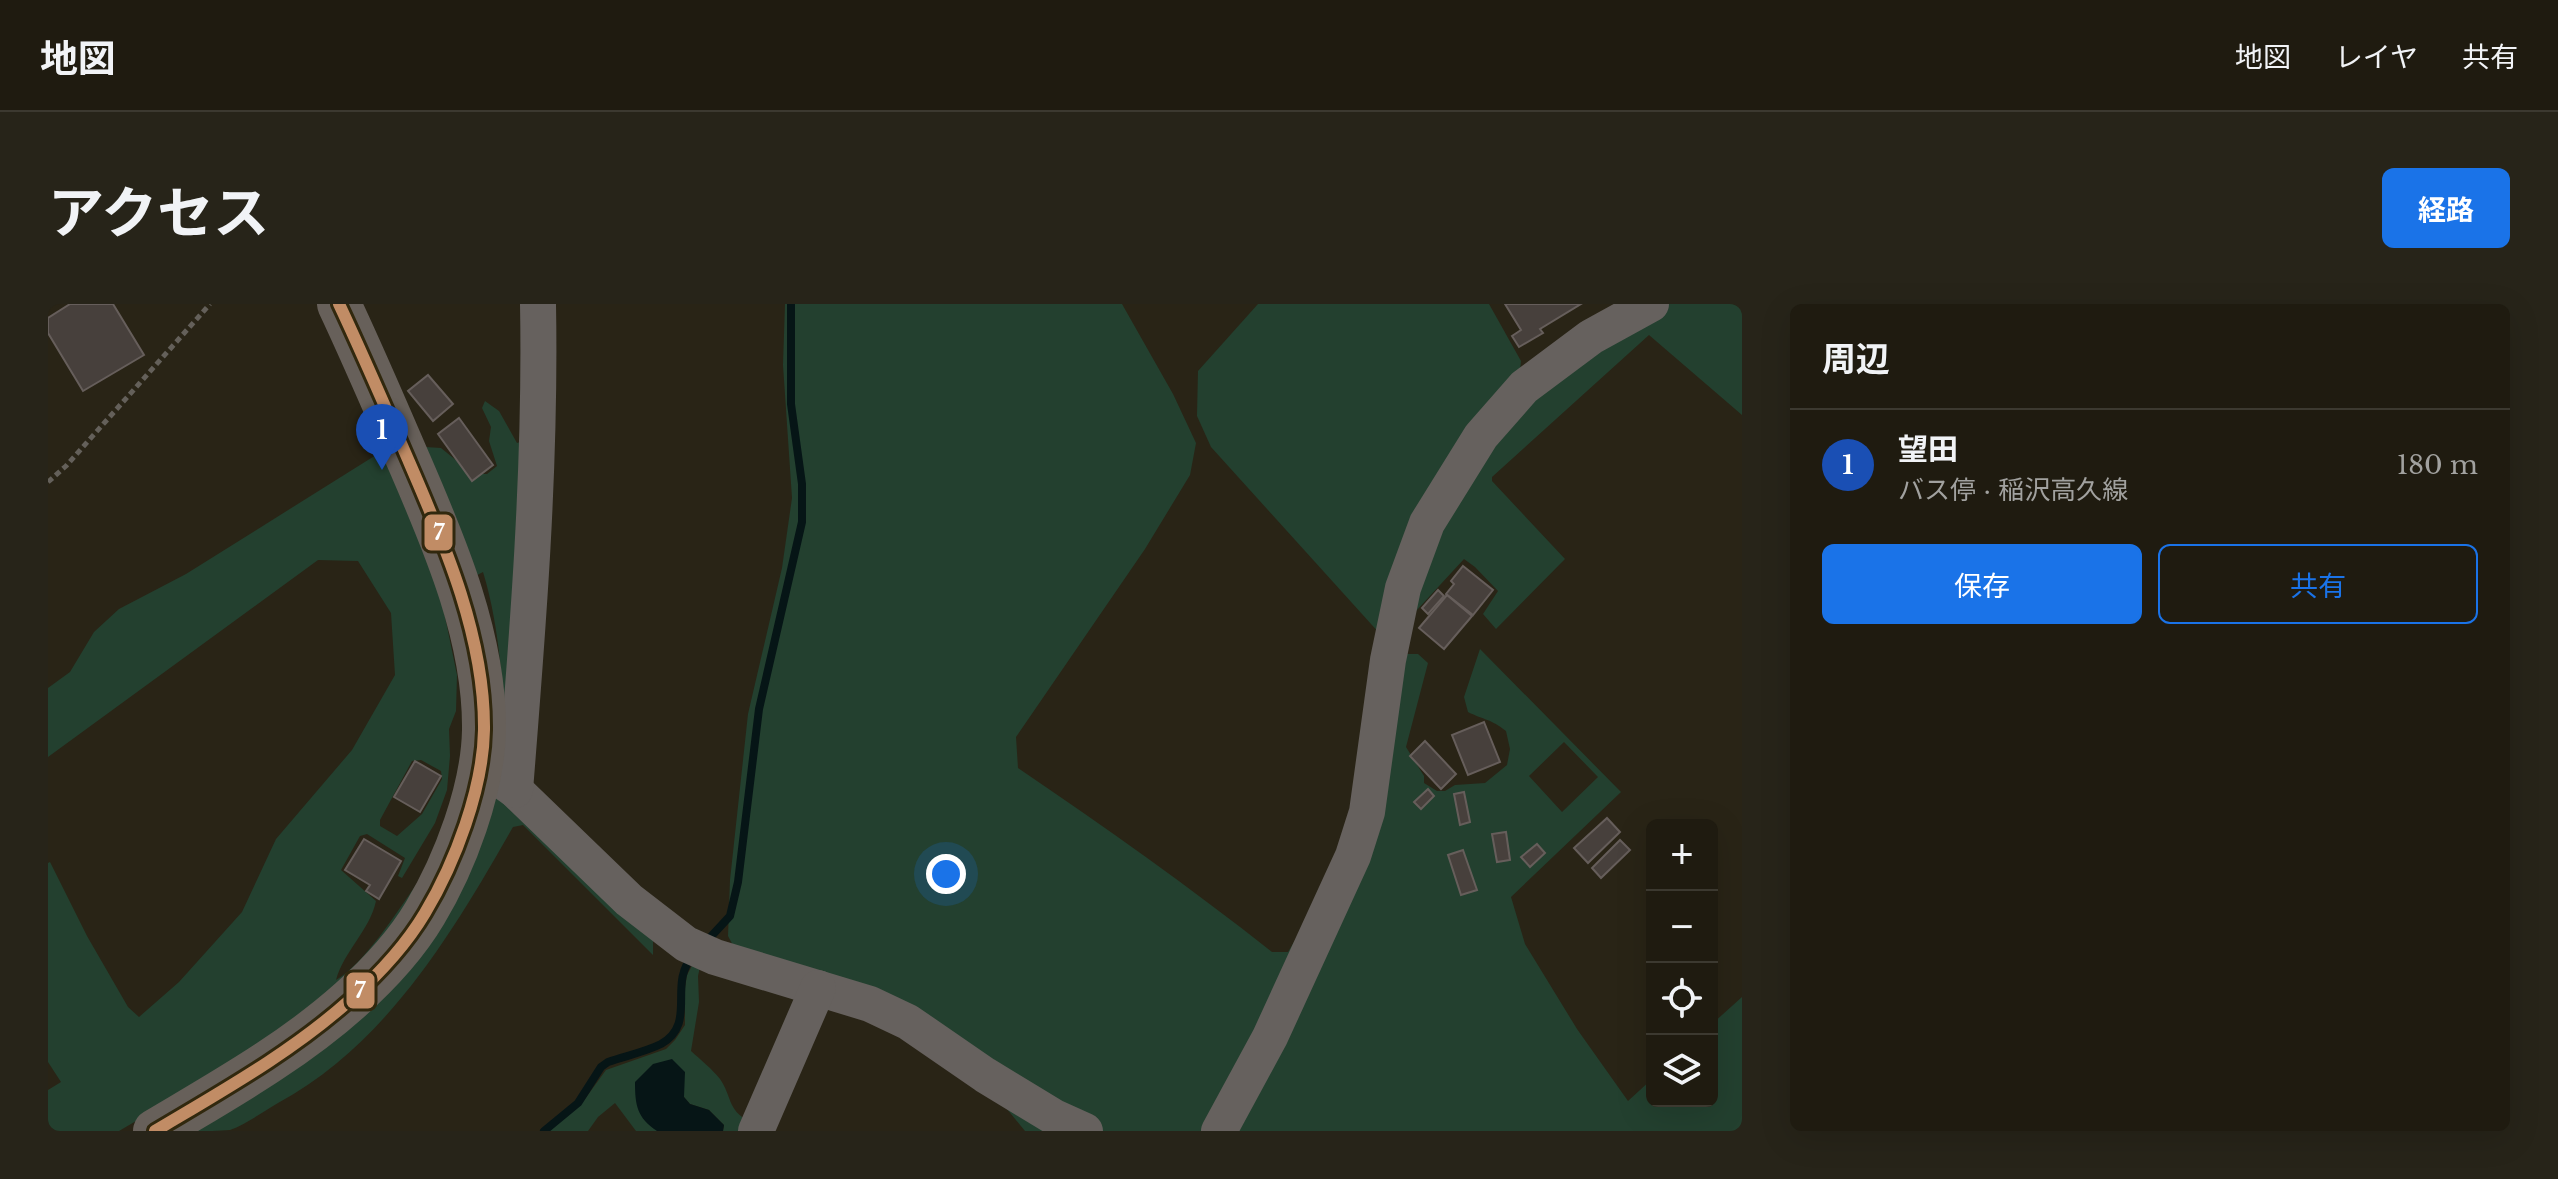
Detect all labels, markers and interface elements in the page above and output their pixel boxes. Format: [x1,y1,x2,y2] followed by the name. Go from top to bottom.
[40,35,116,82] text: 地図
[2235,40,2291,75] text: 地図
[2335,40,2418,75] text: レイヤ
[2462,40,2518,75] text: 共有
[2382,168,2510,248] button: 経路
[48,179,269,248] text: アクセス
[1822,338,1890,380] text: 周辺
[356,404,408,470] pin: 1
[1898,431,1958,468] text: 望田
[1842,449,1854,481] text: 1
[2397,449,2478,481] text: 180 m
[1898,474,2128,506] text: バス停 · 稲沢高久線
[423,513,454,552] line badge: 7
[433,519,445,546] text: 7
[1822,544,2142,624] button: 保存
[2158,544,2478,624] button: 共有
[1646,819,1718,1107] map controls
[1646,819,1718,891] button: +
[926,854,966,894] your location
[1646,891,1718,963] button: −
[1646,963,1718,1035] button: locate
[345,971,376,1010] line badge: 7
[354,977,366,1004] text: 7
[1646,1035,1718,1107] button: layers

